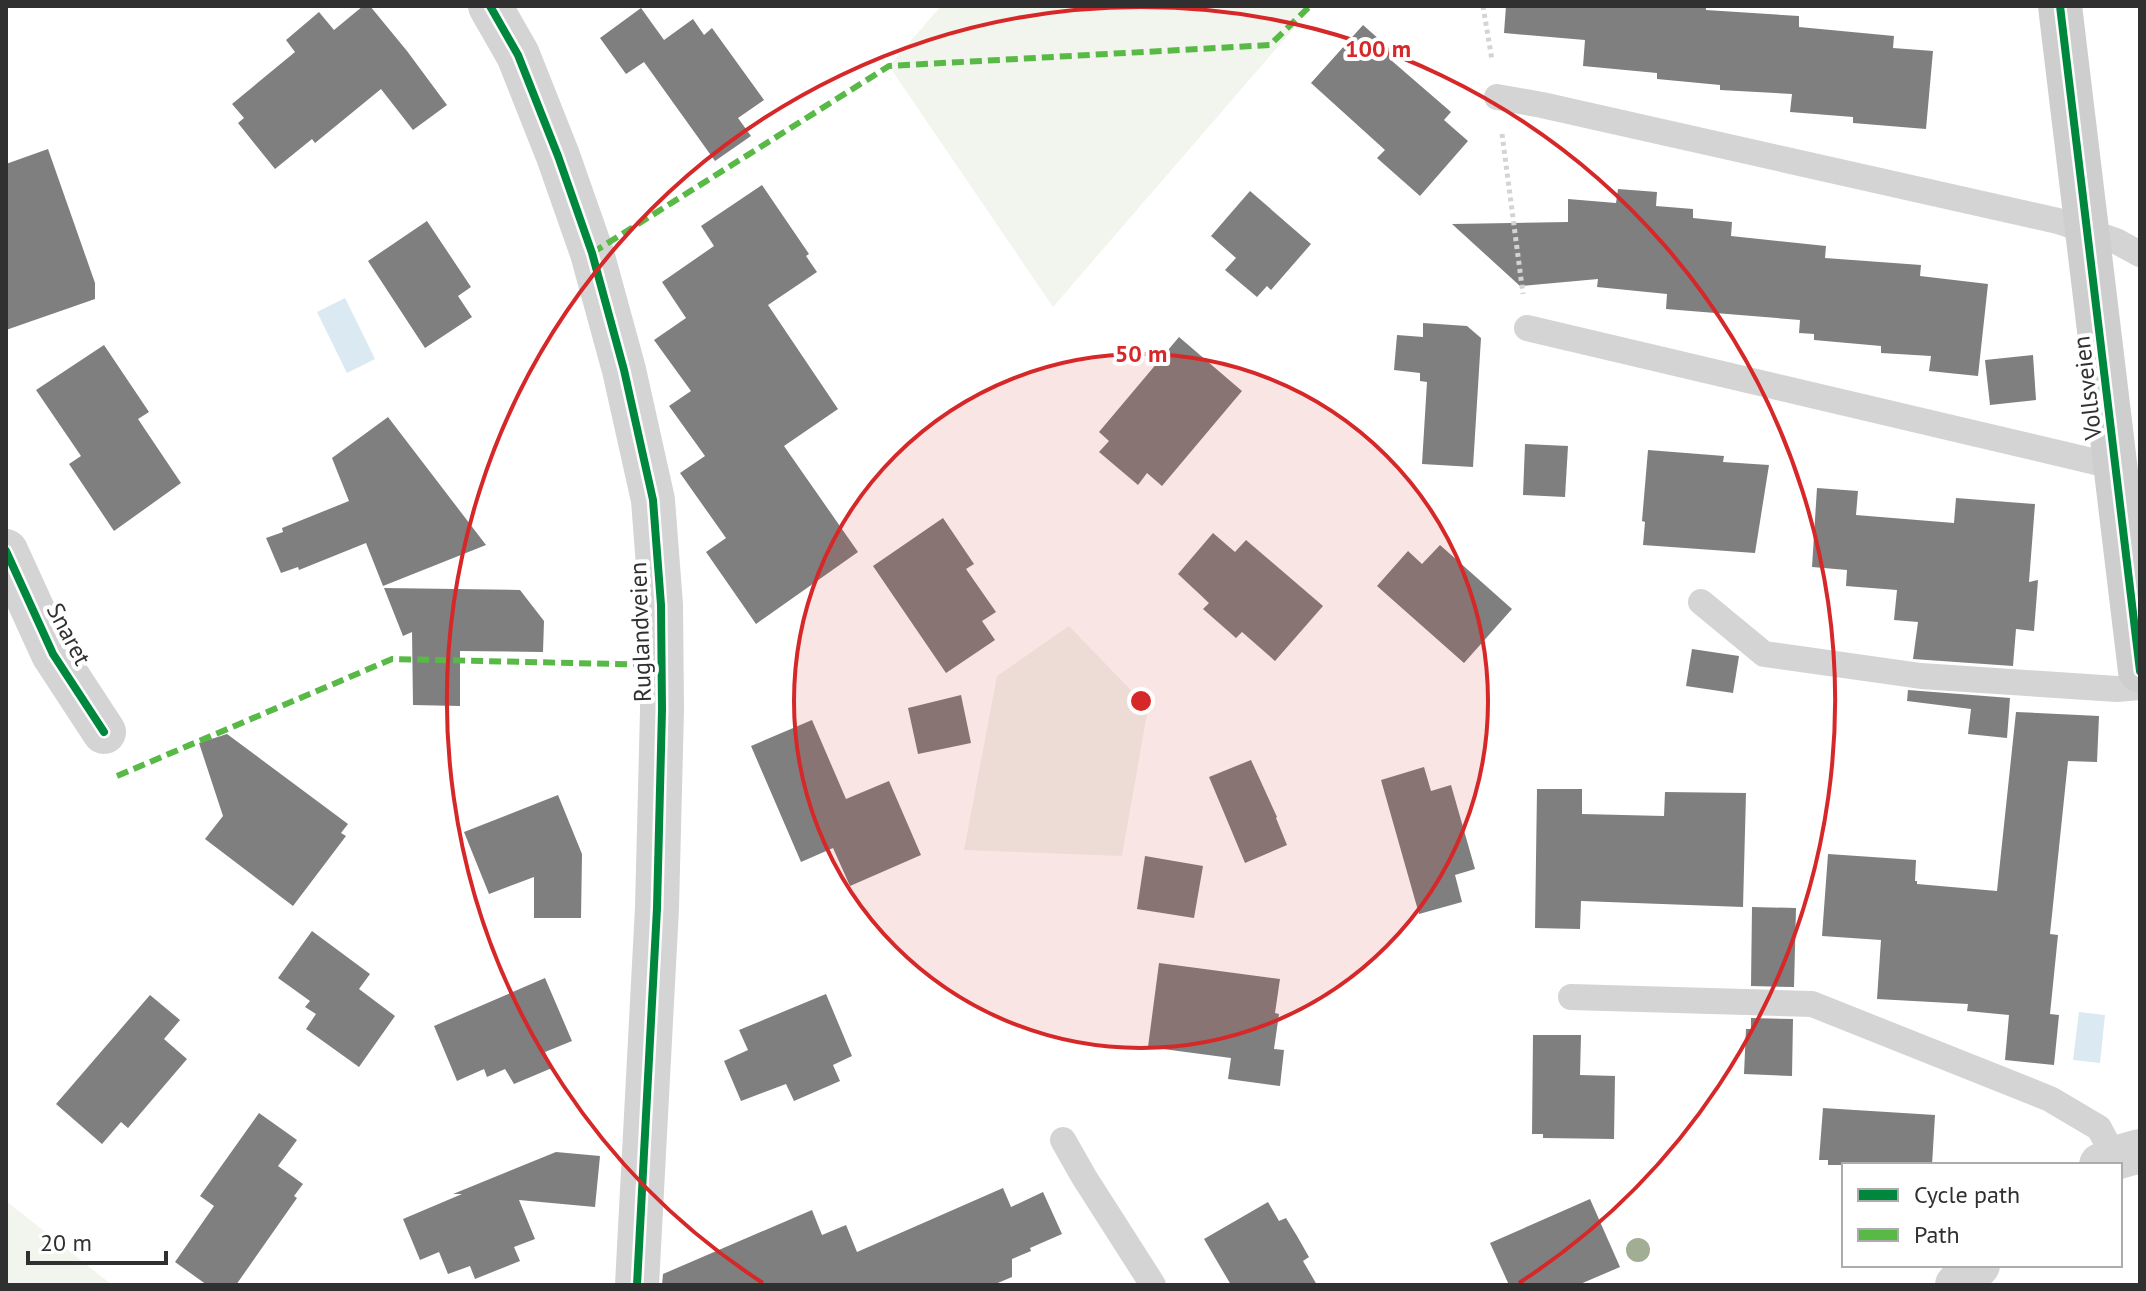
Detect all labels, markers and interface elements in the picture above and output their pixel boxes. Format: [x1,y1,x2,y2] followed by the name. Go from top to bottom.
[1345,33,1411,64] text: 100 m
[2065,334,2109,443] street label: Vollsveien
[1115,338,1167,369] text: 50 m
[622,561,658,703] street label: Ruglandveien
[40,597,98,671] street label: Snaret
[1127,687,1155,715] centre of rings
[1842,1163,2122,1267] legend
[1914,1179,2020,1210] text: Cycle path
[28,1215,166,1265] scale bar
[1914,1219,1960,1250] text: Path
[40,1227,92,1258] text: 20 m

